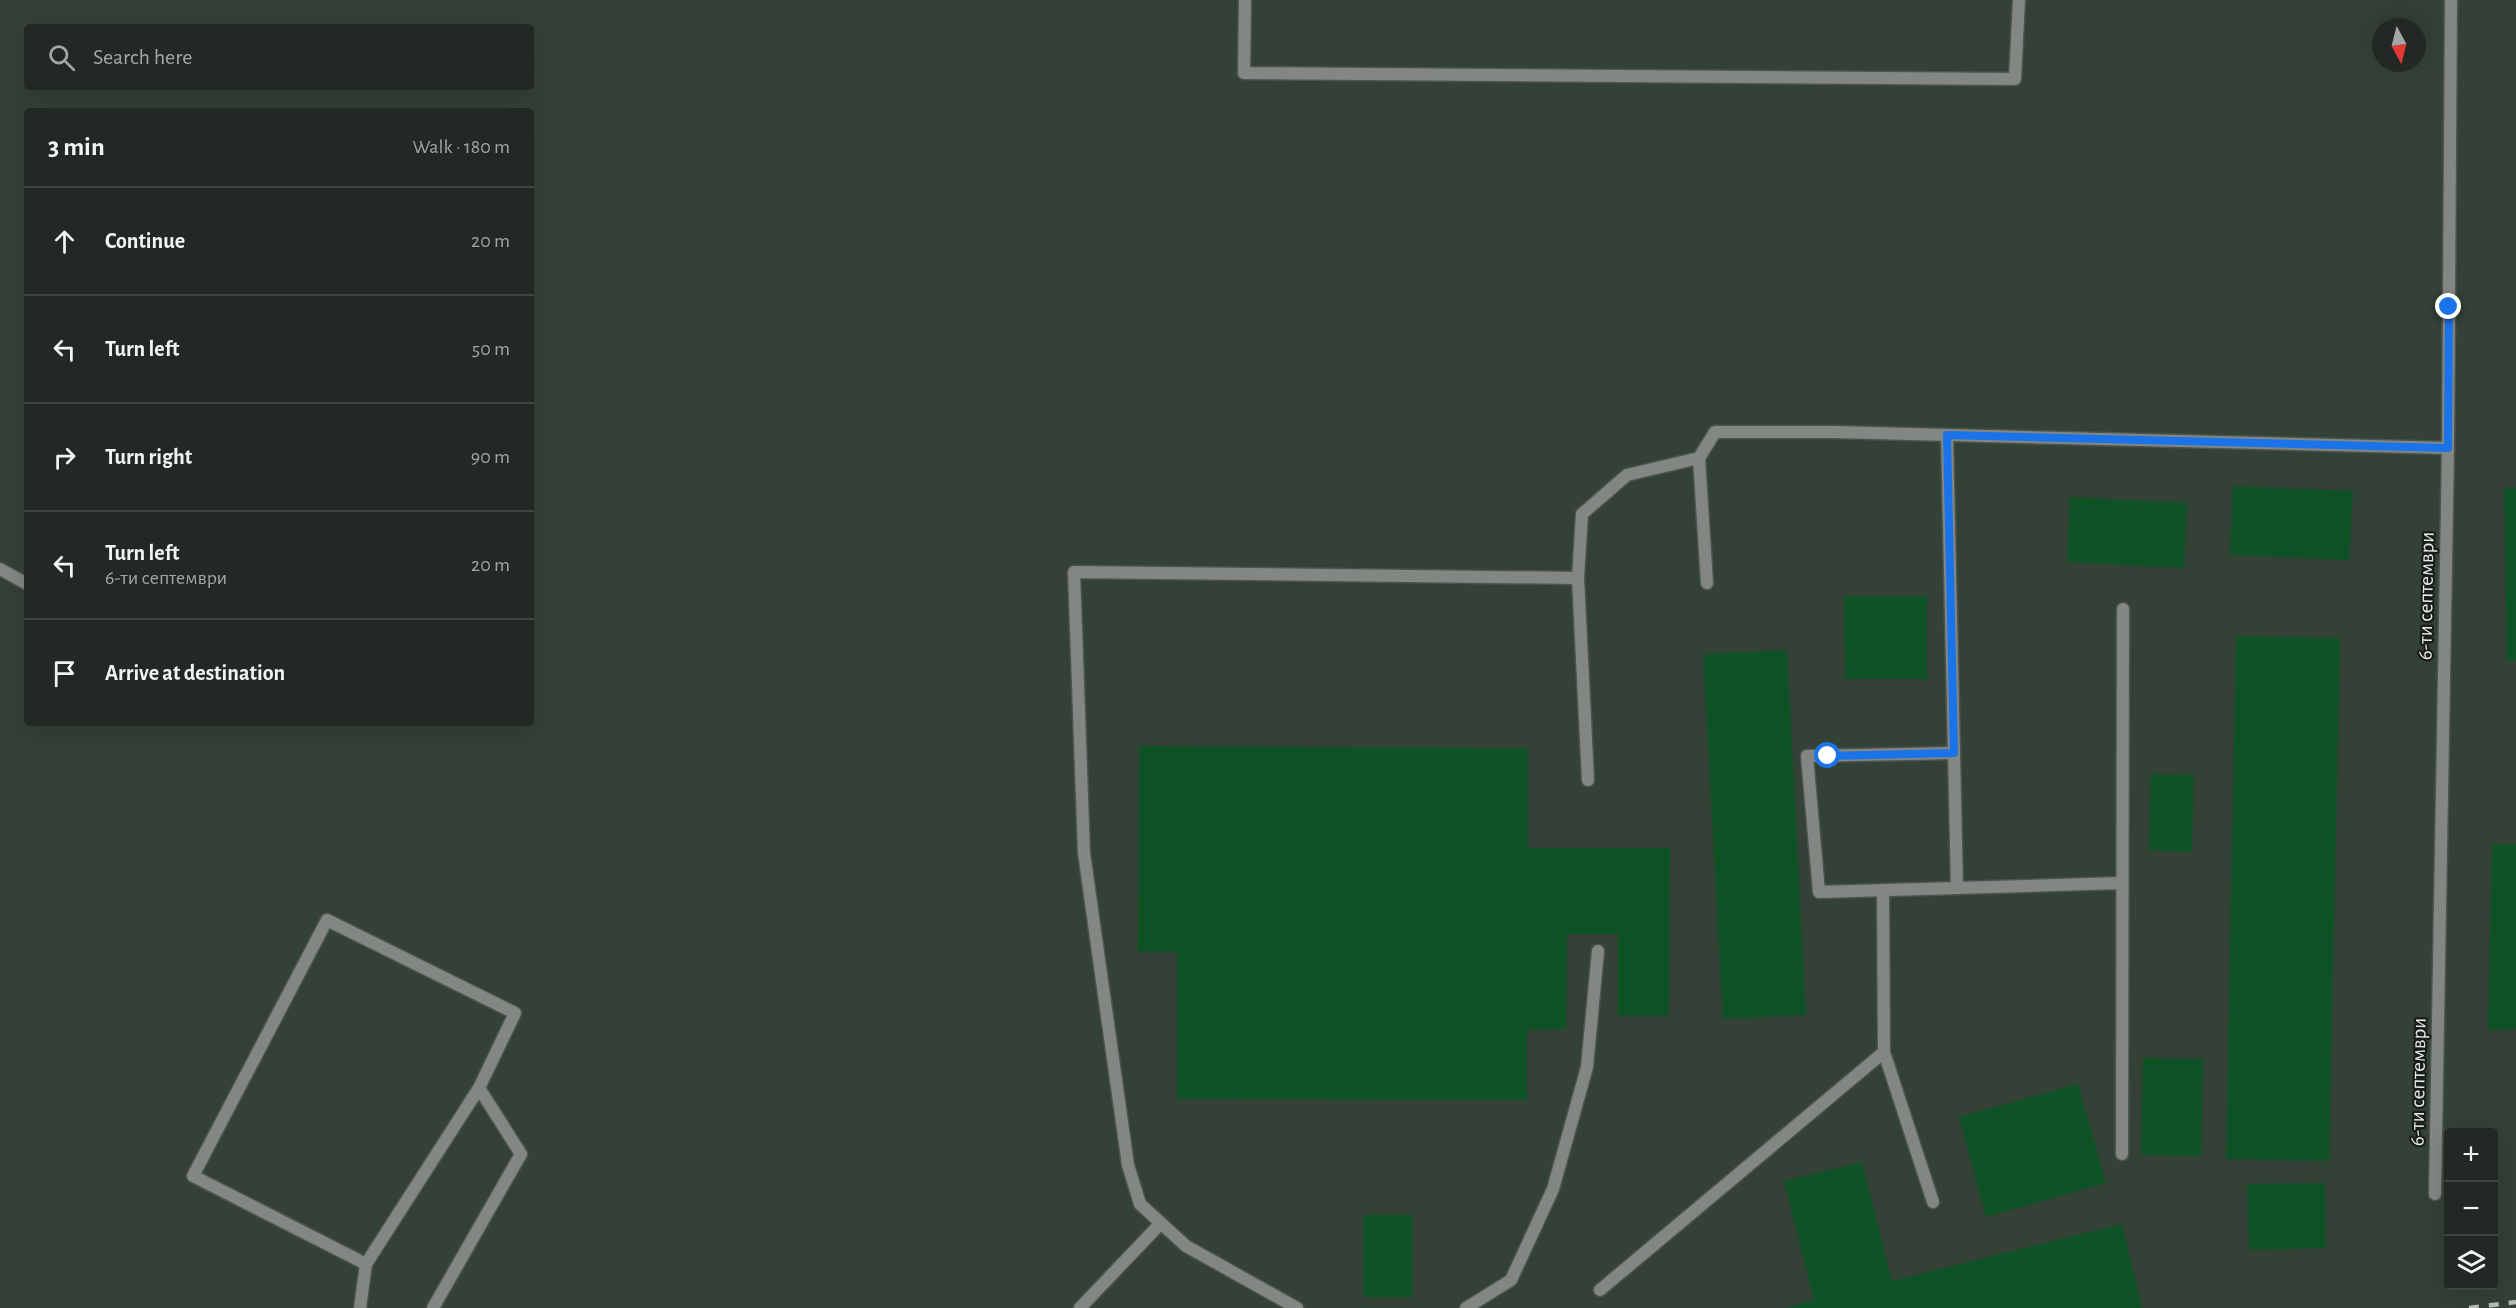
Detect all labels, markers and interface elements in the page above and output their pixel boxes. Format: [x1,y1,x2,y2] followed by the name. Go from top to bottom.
[2372,18,2426,72] north arrow
[24,24,534,90] search box
[45,41,78,74] icon: search
[93,46,192,68] text: Search here
[48,134,105,160] text: 3 min
[413,137,510,157] text: Walk · 180 m
[48,225,81,258] icon: ahead
[105,230,185,252] text: Continue
[471,231,510,251] text: 20 m
[2435,293,2461,319] route end
[48,333,81,366] icon: left
[105,338,179,360] text: Turn left
[472,339,510,359] text: 50 m
[48,441,81,474] icon: right
[105,446,192,468] text: Turn right
[471,447,510,467] text: 90 m
[2414,532,2438,660] street label: 6-ти септември
[105,542,179,564] text: Turn left
[48,549,81,582] icon: left
[471,555,510,575] text: 20 m
[105,568,227,588] text: 6-ти септември
[48,657,81,690] icon: arrive
[105,662,285,684] text: Arrive at destination
[1814,742,1840,768] route start
[2406,1018,2430,1146] street label: 6-ти септември
[2444,1128,2498,1290] map controls
[2444,1128,2498,1182] button: +
[2444,1182,2498,1236] button: −
[2444,1236,2498,1290] button: layers

